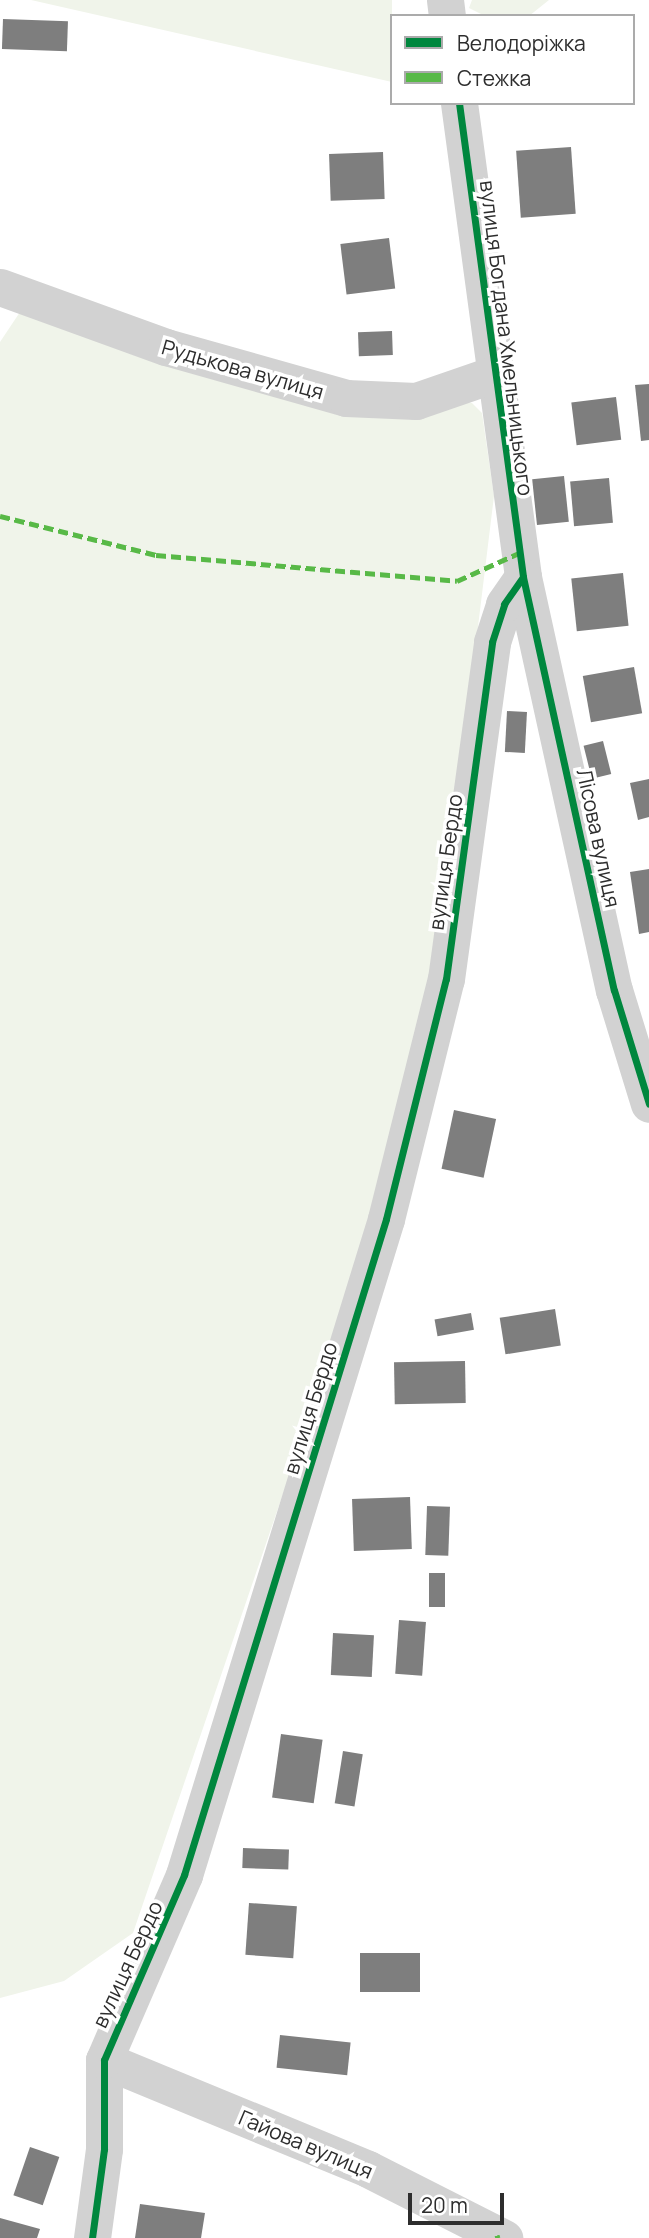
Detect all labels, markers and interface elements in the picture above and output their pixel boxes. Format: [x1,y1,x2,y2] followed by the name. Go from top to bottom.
[390,14,635,105] legend
[457,29,586,57] text: Велодоріжка
[457,64,531,92] text: Стежка
[475,179,539,497] street label: вулиця Богдана Хмельницького
[159,334,327,404] street label: Рудькова вулиця
[572,766,626,910] street label: Лісова вулиця
[423,792,467,932] street label: вулиця Бердо
[278,1339,342,1477] street label: вулиця Бердо
[87,1897,167,2031] street label: вулиця Бердо
[235,2104,377,2184] street label: Гайова вулиця
[411,2178,507,2222] scale bar
[421,2191,468,2219] text: 20 m

